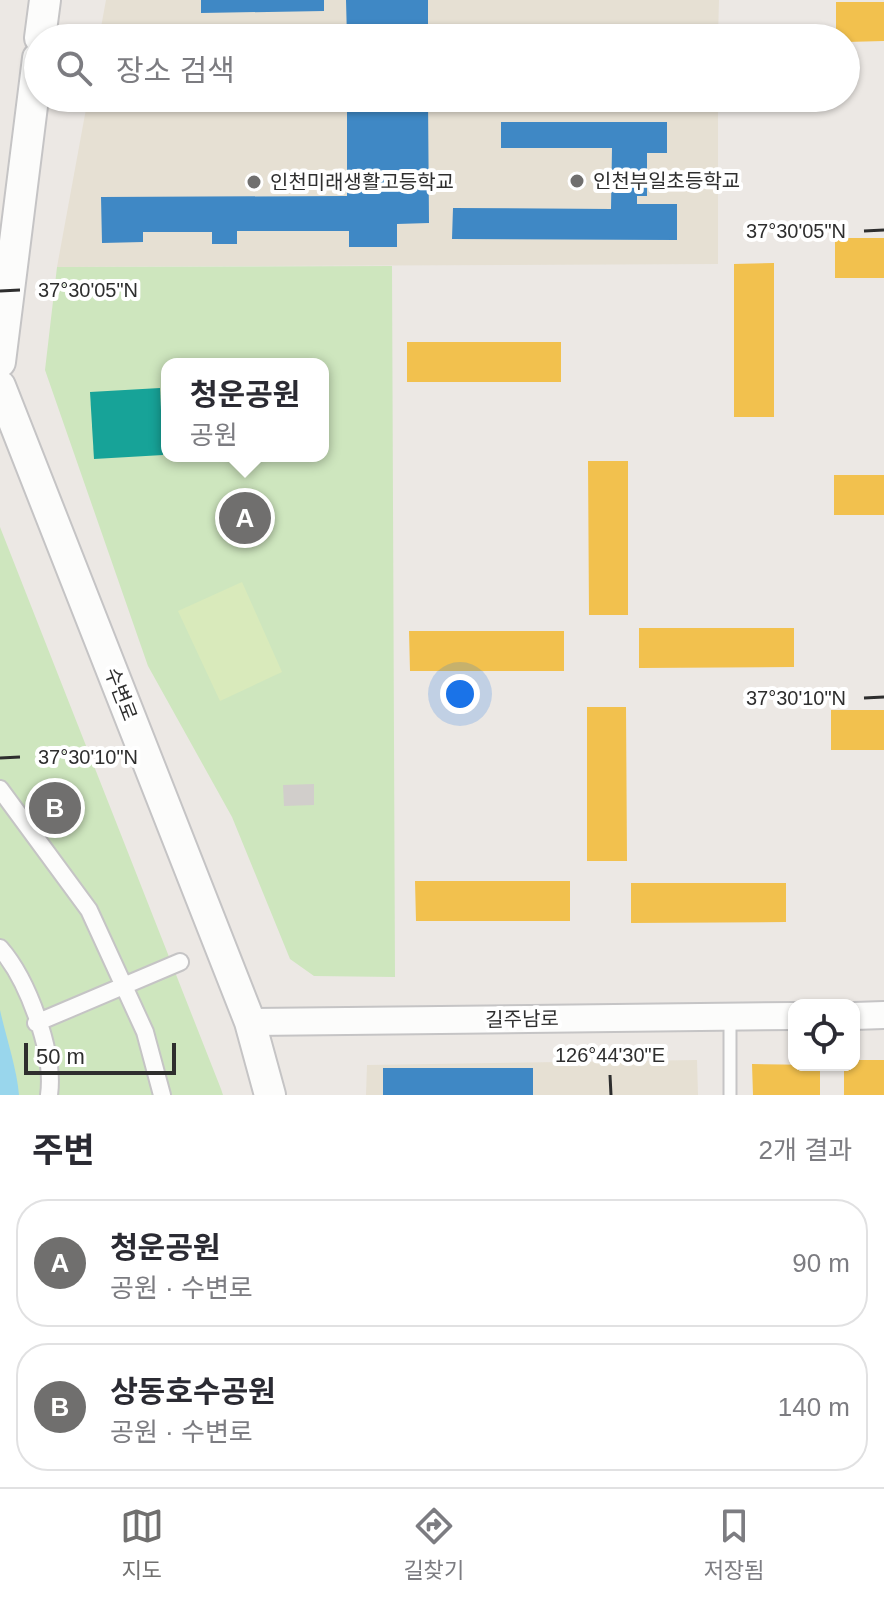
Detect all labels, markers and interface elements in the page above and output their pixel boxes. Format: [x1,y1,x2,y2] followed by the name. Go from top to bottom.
[24,24,860,112] search box
[52,46,96,90] icon: search
[116,54,235,87] text: 장소 검색
[593,170,740,192] place label: 인천부일초등학교
[270,171,454,193] place label: 인천미래생활고등학교
[568,172,586,190] marker: 인천부일초등학교
[245,173,263,191] marker: 인천미래생활고등학교
[746,220,846,242] text: 37°30'05"N
[38,279,138,301] text: 37°30'05"N
[161,358,329,462] popup
[190,378,300,411] text: 청운공원
[190,420,238,450] text: 공원
[219,488,271,548] pin: A
[101,664,141,724] street label: 수변로
[440,674,480,714] your location
[746,687,846,709] text: 37°30'10"N
[38,746,138,768] text: 37°30'10"N
[29,778,81,838] pin: B
[788,999,860,1071] map controls
[788,999,860,1071] button: locate
[485,1007,559,1031] street label: 길주남로
[24,1039,176,1075] scale bar
[36,1044,85,1069] text: 50 m
[555,1044,665,1066] text: 126°44'30"E
[32,1131,95,1169] text: 주변
[759,1135,852,1165] text: 2개 결과
[110,1231,220,1264] text: 청운공원
[51,1248,69,1278] text: A
[792,1248,850,1278] text: 90 m
[110,1273,253,1303] text: 공원 · 수변로
[110,1375,276,1408] text: 상동호수공원
[51,1392,69,1422] text: B
[778,1392,850,1422] text: 140 m
[110,1417,253,1447] text: 공원 · 수변로
[120,1504,164,1584] tab: 지도
[403,1504,464,1584] tab: 길찾기
[703,1504,764,1584] tab: 저장됨

